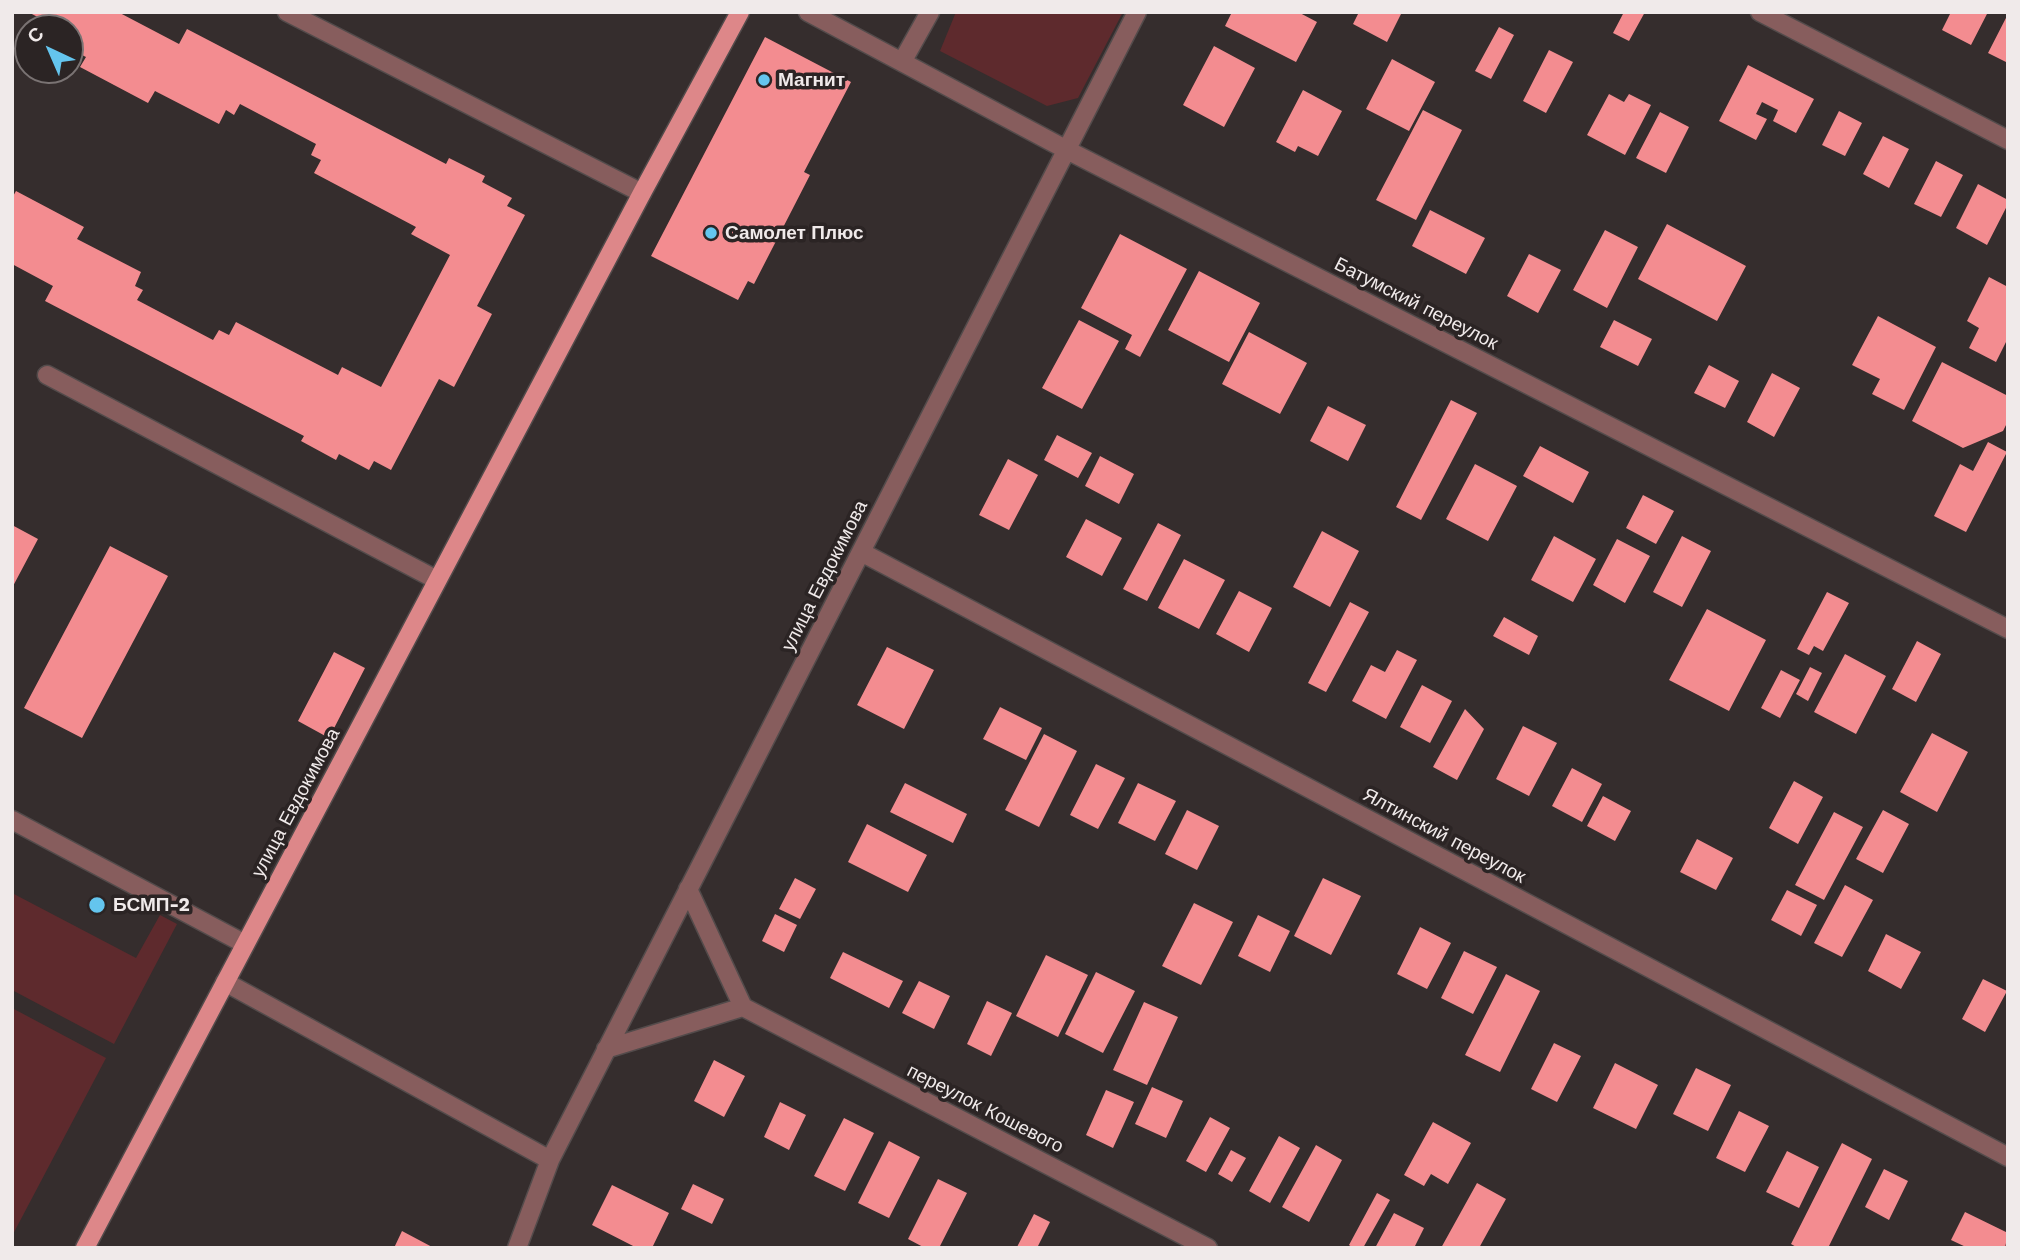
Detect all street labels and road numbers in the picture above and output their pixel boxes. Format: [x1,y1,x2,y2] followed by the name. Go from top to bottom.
[1330,253,1502,355] street label: Батумский переулок
[777,497,873,655] street label: улица Евдокимова
[247,724,345,882] street label: улица Евдокимова
[1359,783,1529,889] street label: Ялтинский переулок
[903,1060,1067,1158] street label: переулок Кошевого

